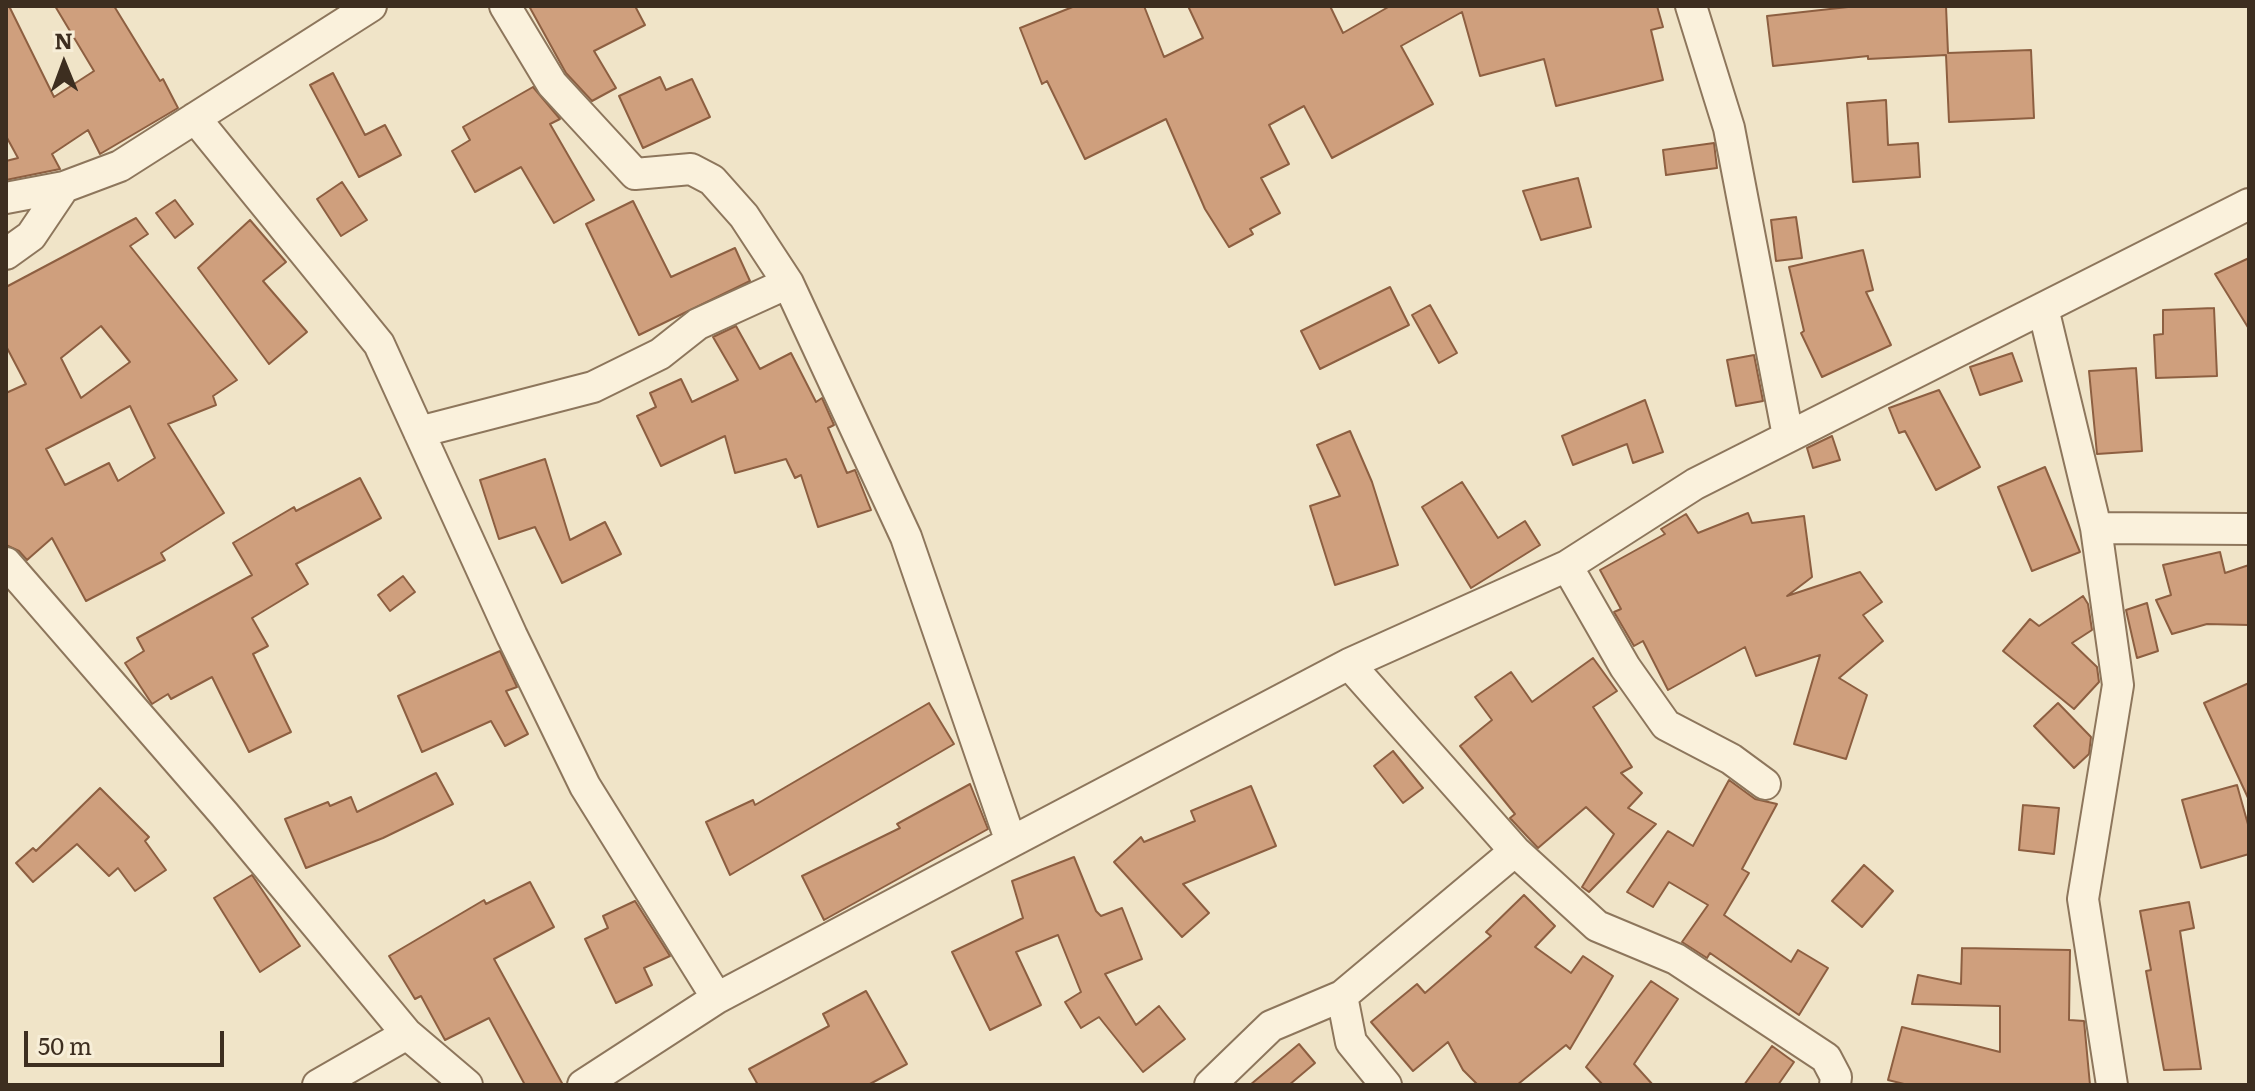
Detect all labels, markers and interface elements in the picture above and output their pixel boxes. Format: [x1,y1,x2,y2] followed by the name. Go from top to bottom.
[54,23,73,56] text: N
[24,24,104,104] north arrow
[28,1015,228,1065] scale bar
[38,1027,92,1062] text: 50 m

